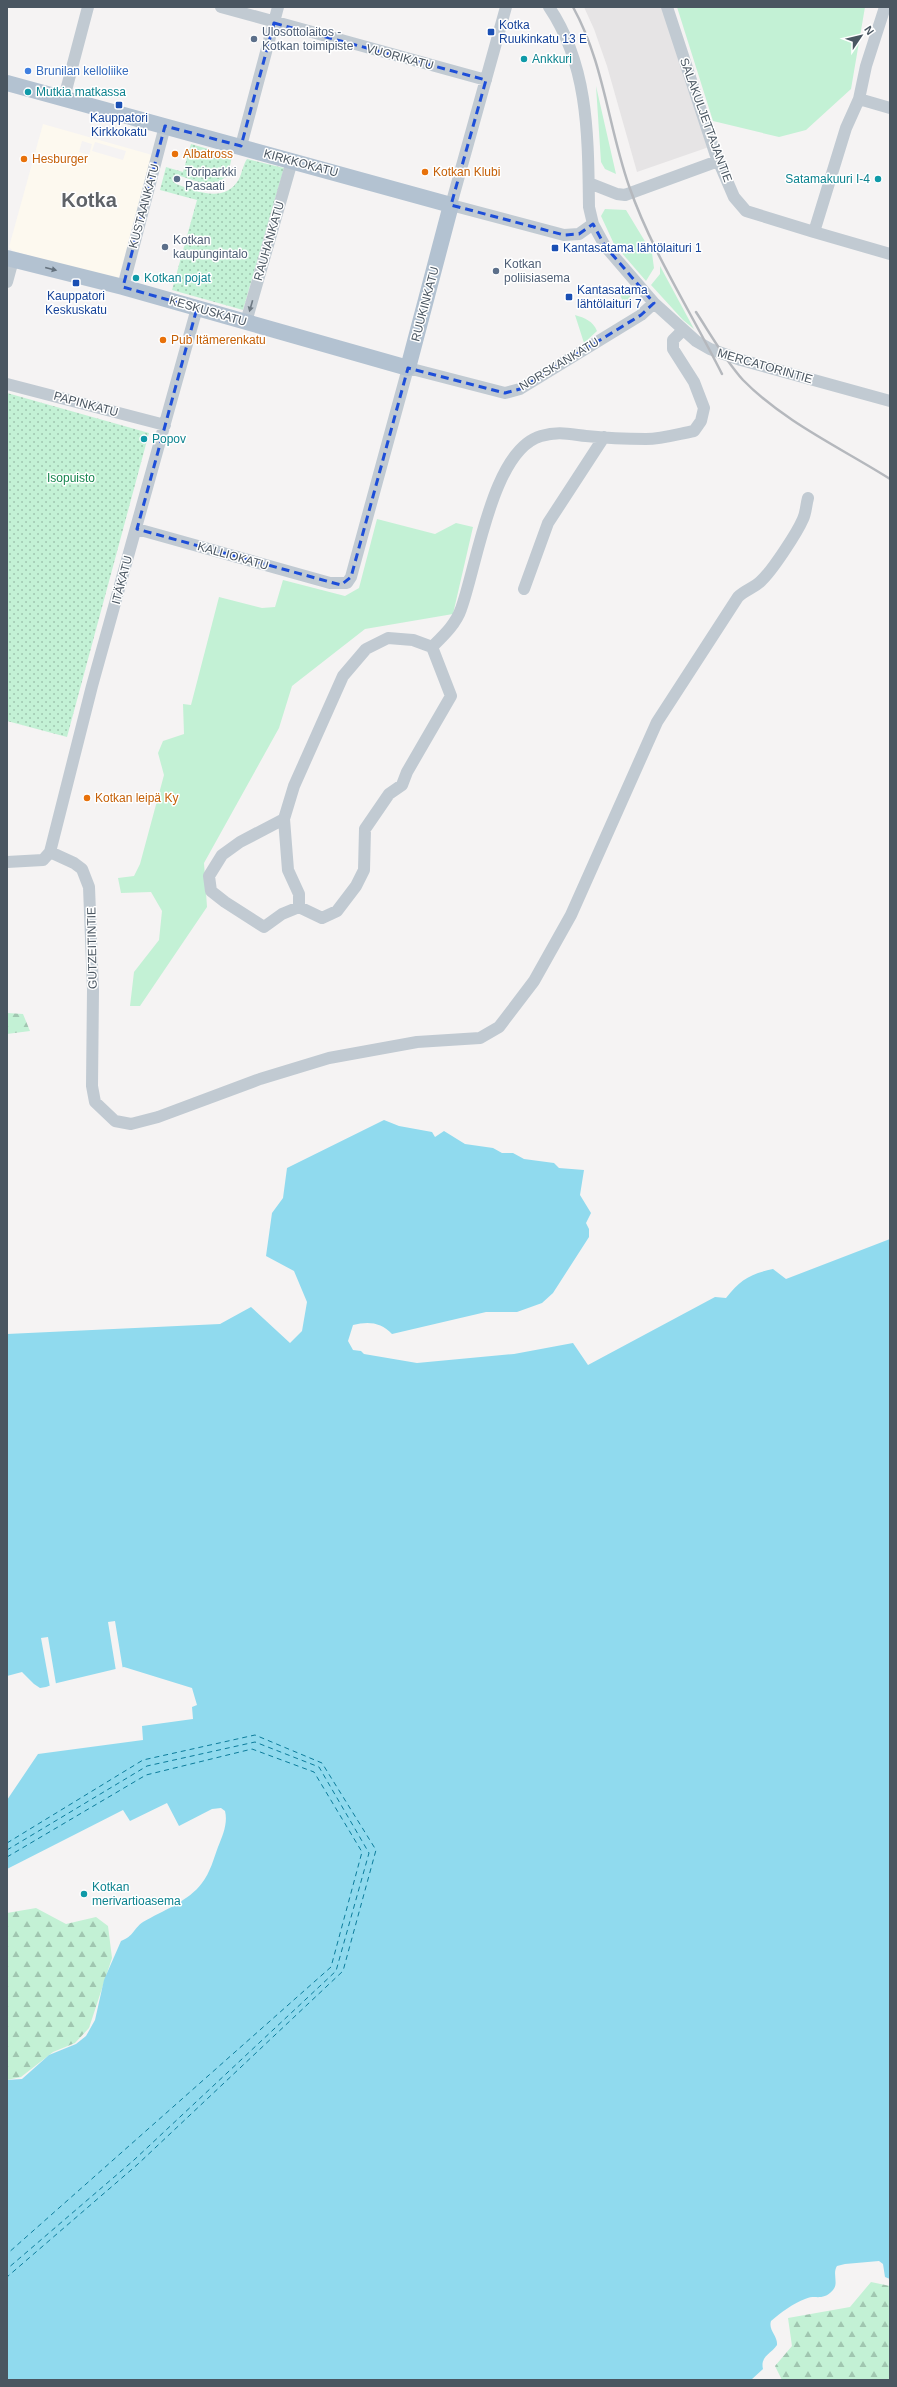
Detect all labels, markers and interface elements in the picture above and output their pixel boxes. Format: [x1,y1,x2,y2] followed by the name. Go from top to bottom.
[841,16,881,56] north arrow
[499,18,587,46] place label: Kotka Ruukinkatu 13 E
[862,24,876,37] text: N
[262,25,354,53] place label: Ulosottolaitos - Kotkan toimipiste
[486,27,496,37] marker: Kotka Ruukinkatu 13 E
[249,34,259,44] marker: Ulosottolaitos - Kotkan toimipiste
[365,41,435,73] street label: VUORIKATU
[532,52,572,66] place label: Ankkuri
[519,54,529,64] marker: Ankkuri
[677,56,735,184] street label: SALAKULJETTAJANTIE
[36,64,129,78] place label: Brunilan kelloliike
[23,66,33,76] marker: Brunilan kelloliike
[36,85,126,99] place label: Mutkia matkassa
[23,87,33,97] marker: Mutkia matkassa
[114,100,124,110] marker: Kauppatori Kirkkokatu
[90,111,148,139] place label: Kauppatori Kirkkokatu
[262,146,340,180] street label: KIRKKOKATU
[183,147,233,161] place label: Albatross
[170,149,180,159] marker: Albatross
[32,152,88,166] place label: Hesburger
[19,154,29,164] marker: Hesburger
[126,162,162,250] street label: KUSTAANKATU
[185,165,236,193] place label: Toriparkki Pasaati
[433,165,500,179] place label: Kotkan Klubi
[420,167,430,177] marker: Kotkan Klubi
[785,172,870,186] place label: Satamakuuri I-4
[172,174,182,184] marker: Toriparkki Pasaati
[873,174,883,184] marker: Satamakuuri I-4
[61,189,118,211] district label: Kotka
[251,200,287,282] street label: RAUHANKATU
[173,233,248,261] place label: Kotkan kaupungintalo
[563,241,702,255] place label: Kantasatama lähtölaituri 1
[160,242,170,252] marker: Kotkan kaupungintalo
[550,243,560,253] marker: Kantasatama lähtölaituri 1
[504,257,570,285] place label: Kotkan poliisiasema
[408,265,442,343] street label: RUUKINKATU
[46,266,58,272] one-way arrow
[491,266,501,276] marker: Kotkan poliisiasema
[144,271,211,285] place label: Kotkan pojat
[131,273,141,283] marker: Kotkan pojat
[71,278,81,288] marker: Kauppatori Keskuskatu
[577,283,648,311] place label: Kantasatama lähtölaituri 7
[45,289,107,317] place label: Kauppatori Keskuskatu
[564,292,574,302] marker: Kantasatama lähtölaituri 7
[168,293,248,329] street label: KESKUSKATU
[248,300,254,312] one-way arrow
[171,333,266,347] place label: Pub Itämerenkatu
[158,335,168,345] marker: Pub Itämerenkatu
[517,335,601,393] street label: NORSKANKATU
[716,346,814,386] street label: MERCATORINTIE
[52,389,120,419] street label: PAPINKATU
[152,432,186,446] place label: Popov
[139,434,149,444] marker: Popov
[47,471,95,485] park label: Isopuisto
[196,539,270,573] street label: KALLIOKATU
[109,554,135,606] street label: ITÄKATU
[95,791,178,805] place label: Kotkan leipä Ky
[82,793,92,803] marker: Kotkan leipä Ky
[84,907,100,989] street label: GUTZEITINTIE
[92,1880,181,1908] place label: Kotkan merivartioasema
[79,1889,89,1899] marker: Kotkan merivartioasema

